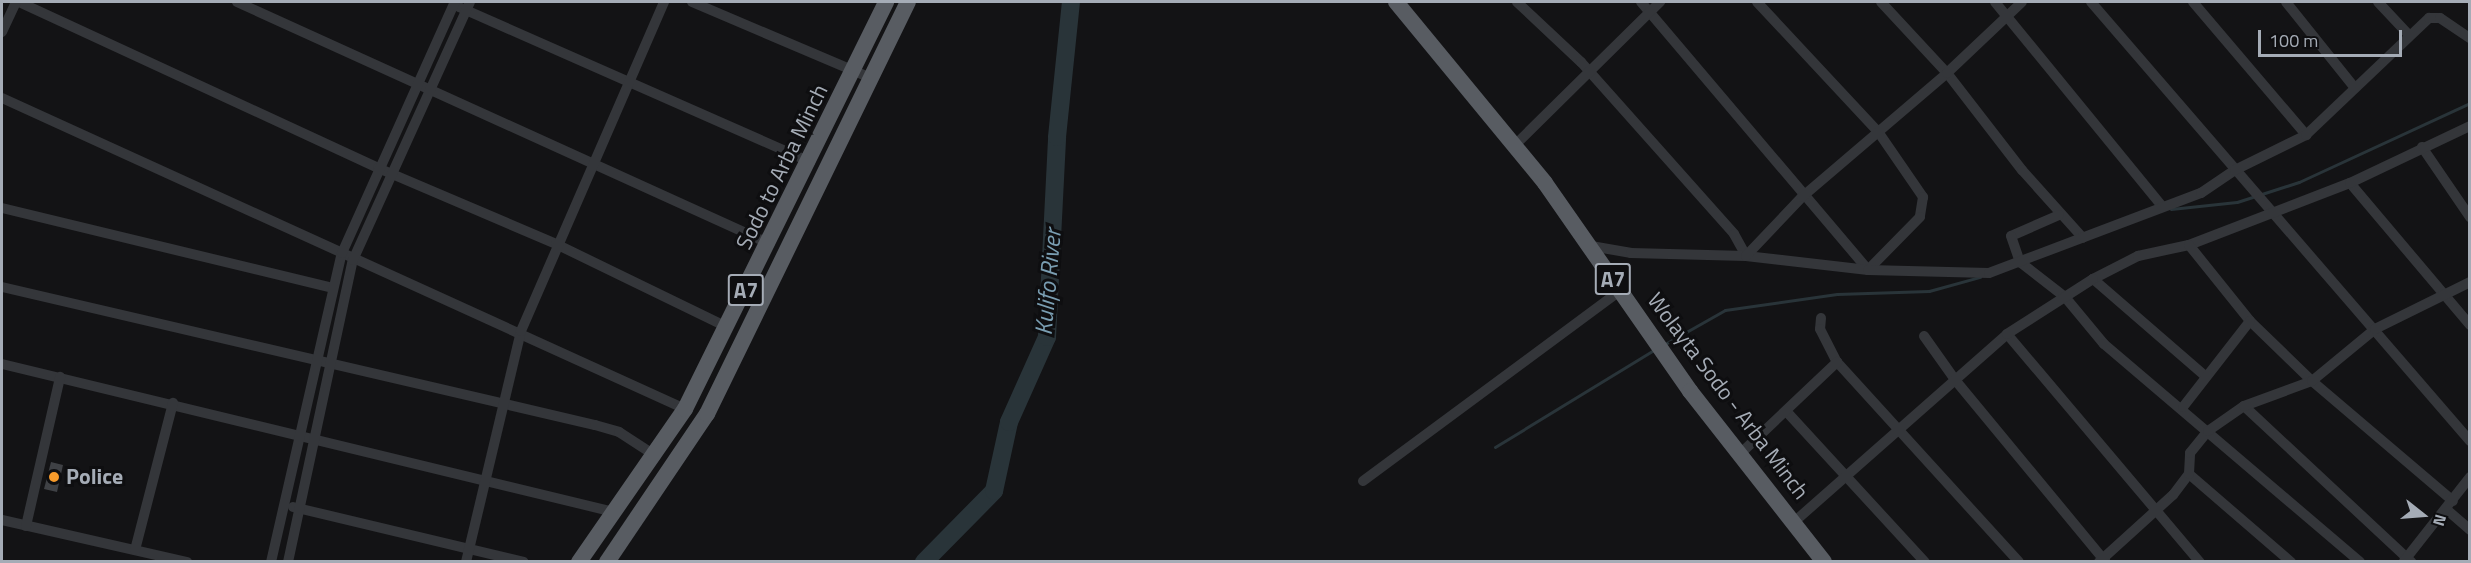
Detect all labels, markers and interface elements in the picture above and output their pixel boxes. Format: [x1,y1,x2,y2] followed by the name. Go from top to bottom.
[2261,18,2405,56] scale bar
[2269,27,2318,54] text: 100 m
[731,80,833,254] street label: Sodo to Arba Minch
[1029,228,1067,336] water label: Kulifo River
[1594,261,1632,297] road number: A7
[726,272,766,308] road number: A7
[1642,288,1814,504] street label: Wolayta Sodo - Arba Minch
[66,464,123,490] place label: Police
[47,470,61,484] marker: Police
[2393,485,2453,545] north arrow
[2427,511,2453,529] text: N

